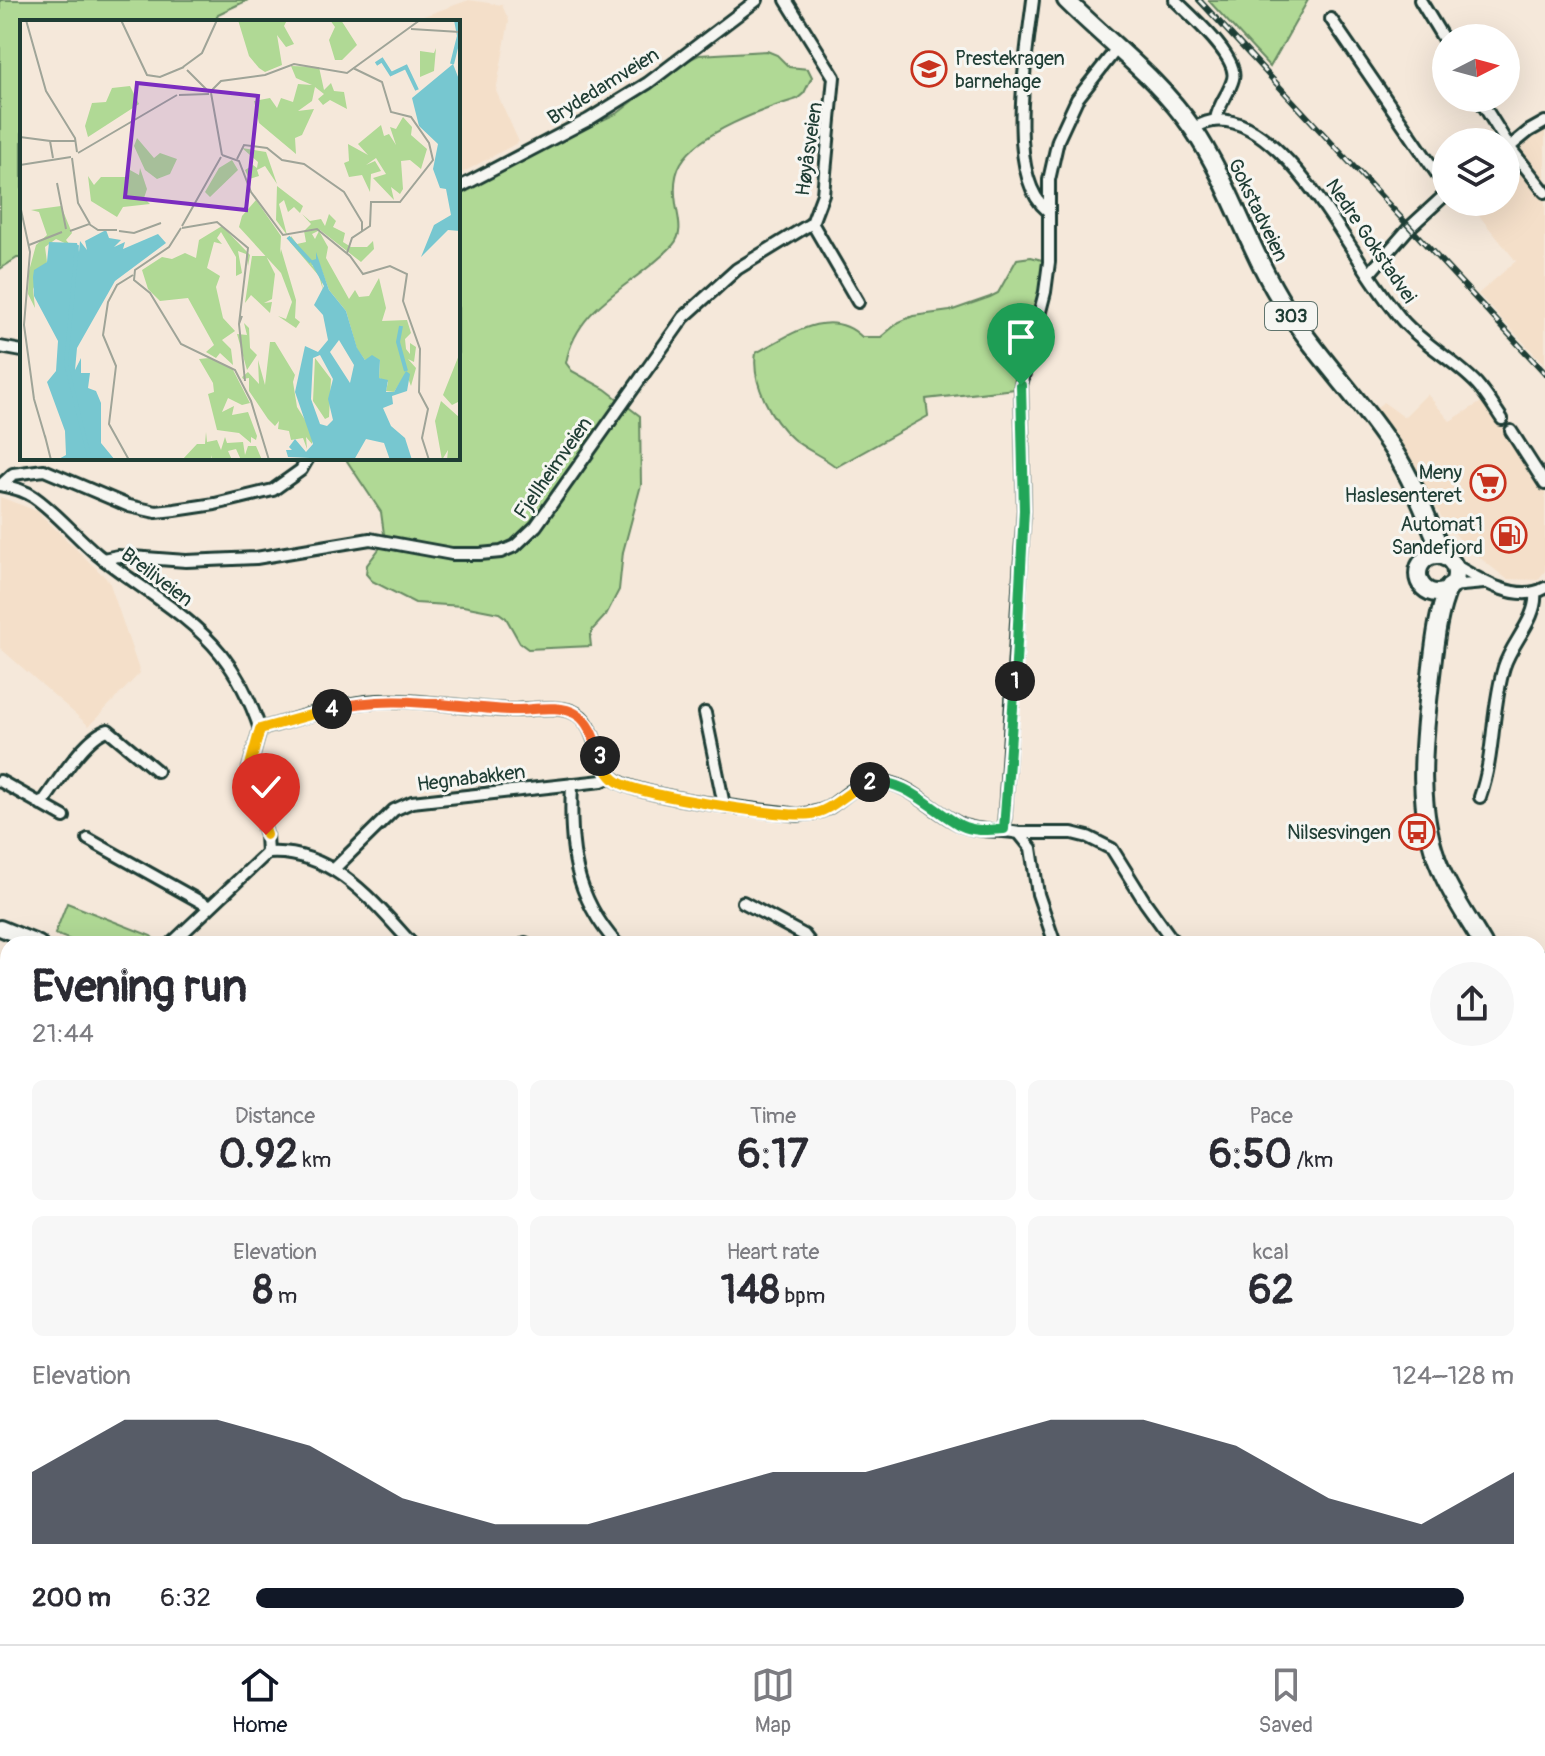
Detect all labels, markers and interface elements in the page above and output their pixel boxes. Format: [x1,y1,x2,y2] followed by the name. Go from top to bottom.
[20,20,460,460] inset map
[1432,24,1520,112] north arrow
[1432,24,1520,216] map controls
[543,42,663,130] street label: Brydedamveien
[955,46,1065,94] place label: Prestekragen barnehage
[910,50,948,88] school or university icon: Prestekragen barnehage
[790,101,828,197] street label: Høyåsveien
[1432,128,1520,216] button: layers
[1222,154,1294,266] street label: Gokstadveien
[1320,174,1422,308] street label: Nedre Gokstadvei
[1265,302,1317,330] road number: 303
[987,303,1055,385] pin
[999,315,1043,359] icon: arrive
[509,412,597,524] street label: Fjellheimveien
[1344,460,1463,508] place label: Meny Haslesenteret
[1469,464,1507,502] supermarket icon: Meny Haslesenteret
[1391,512,1483,560] place label: Automat1 Sandefjord
[1490,516,1528,554] fuel station icon: Automat1 Sandefjord
[116,542,198,612] street label: Breiliveien
[995,661,1035,701] pin: 1
[1011,667,1019,695] text: 1
[312,689,352,729] pin: 4
[326,695,338,723] text: 4
[580,736,620,776] pin: 3
[594,742,606,770] text: 3
[232,753,300,835] pin
[415,759,527,797] street label: Hegnabakken
[850,762,890,802] pin: 2
[244,765,288,809] icon: check
[864,768,876,796] text: 2
[1398,813,1436,851] bus stop icon: Nilsesvingen
[1287,820,1391,845] place label: Nilsesvingen
[32,960,247,1015] text: Evening run
[1430,962,1514,1046] button: share
[32,1018,94,1050] text: 21:44
[235,1102,315,1130] text: Distance
[750,1102,796,1130] text: Time
[1249,1102,1293,1130] text: Pace
[219,1130,298,1179] text: 0.92
[738,1130,808,1179] text: 6:17
[1209,1130,1292,1179] text: 6:50
[298,1146,331,1174] text: km
[1292,1146,1333,1174] text: /km
[233,1238,317,1266] text: Elevation
[727,1238,819,1266] text: Heart rate
[1253,1238,1289,1266] text: kcal
[253,1266,273,1315] text: 8
[721,1266,780,1315] text: 148
[1248,1266,1294,1315] text: 62
[273,1282,297,1310] text: m
[780,1282,825,1310] text: bpm
[32,1360,131,1392] text: Elevation
[1392,1360,1514,1392] text: 124–128 m
[32,1582,111,1614] text: 200 m
[160,1582,211,1614] text: 6:32
[232,1663,287,1739] tab: Home
[751,1663,795,1739] tab: Map
[1259,1663,1313,1739] tab: Saved

